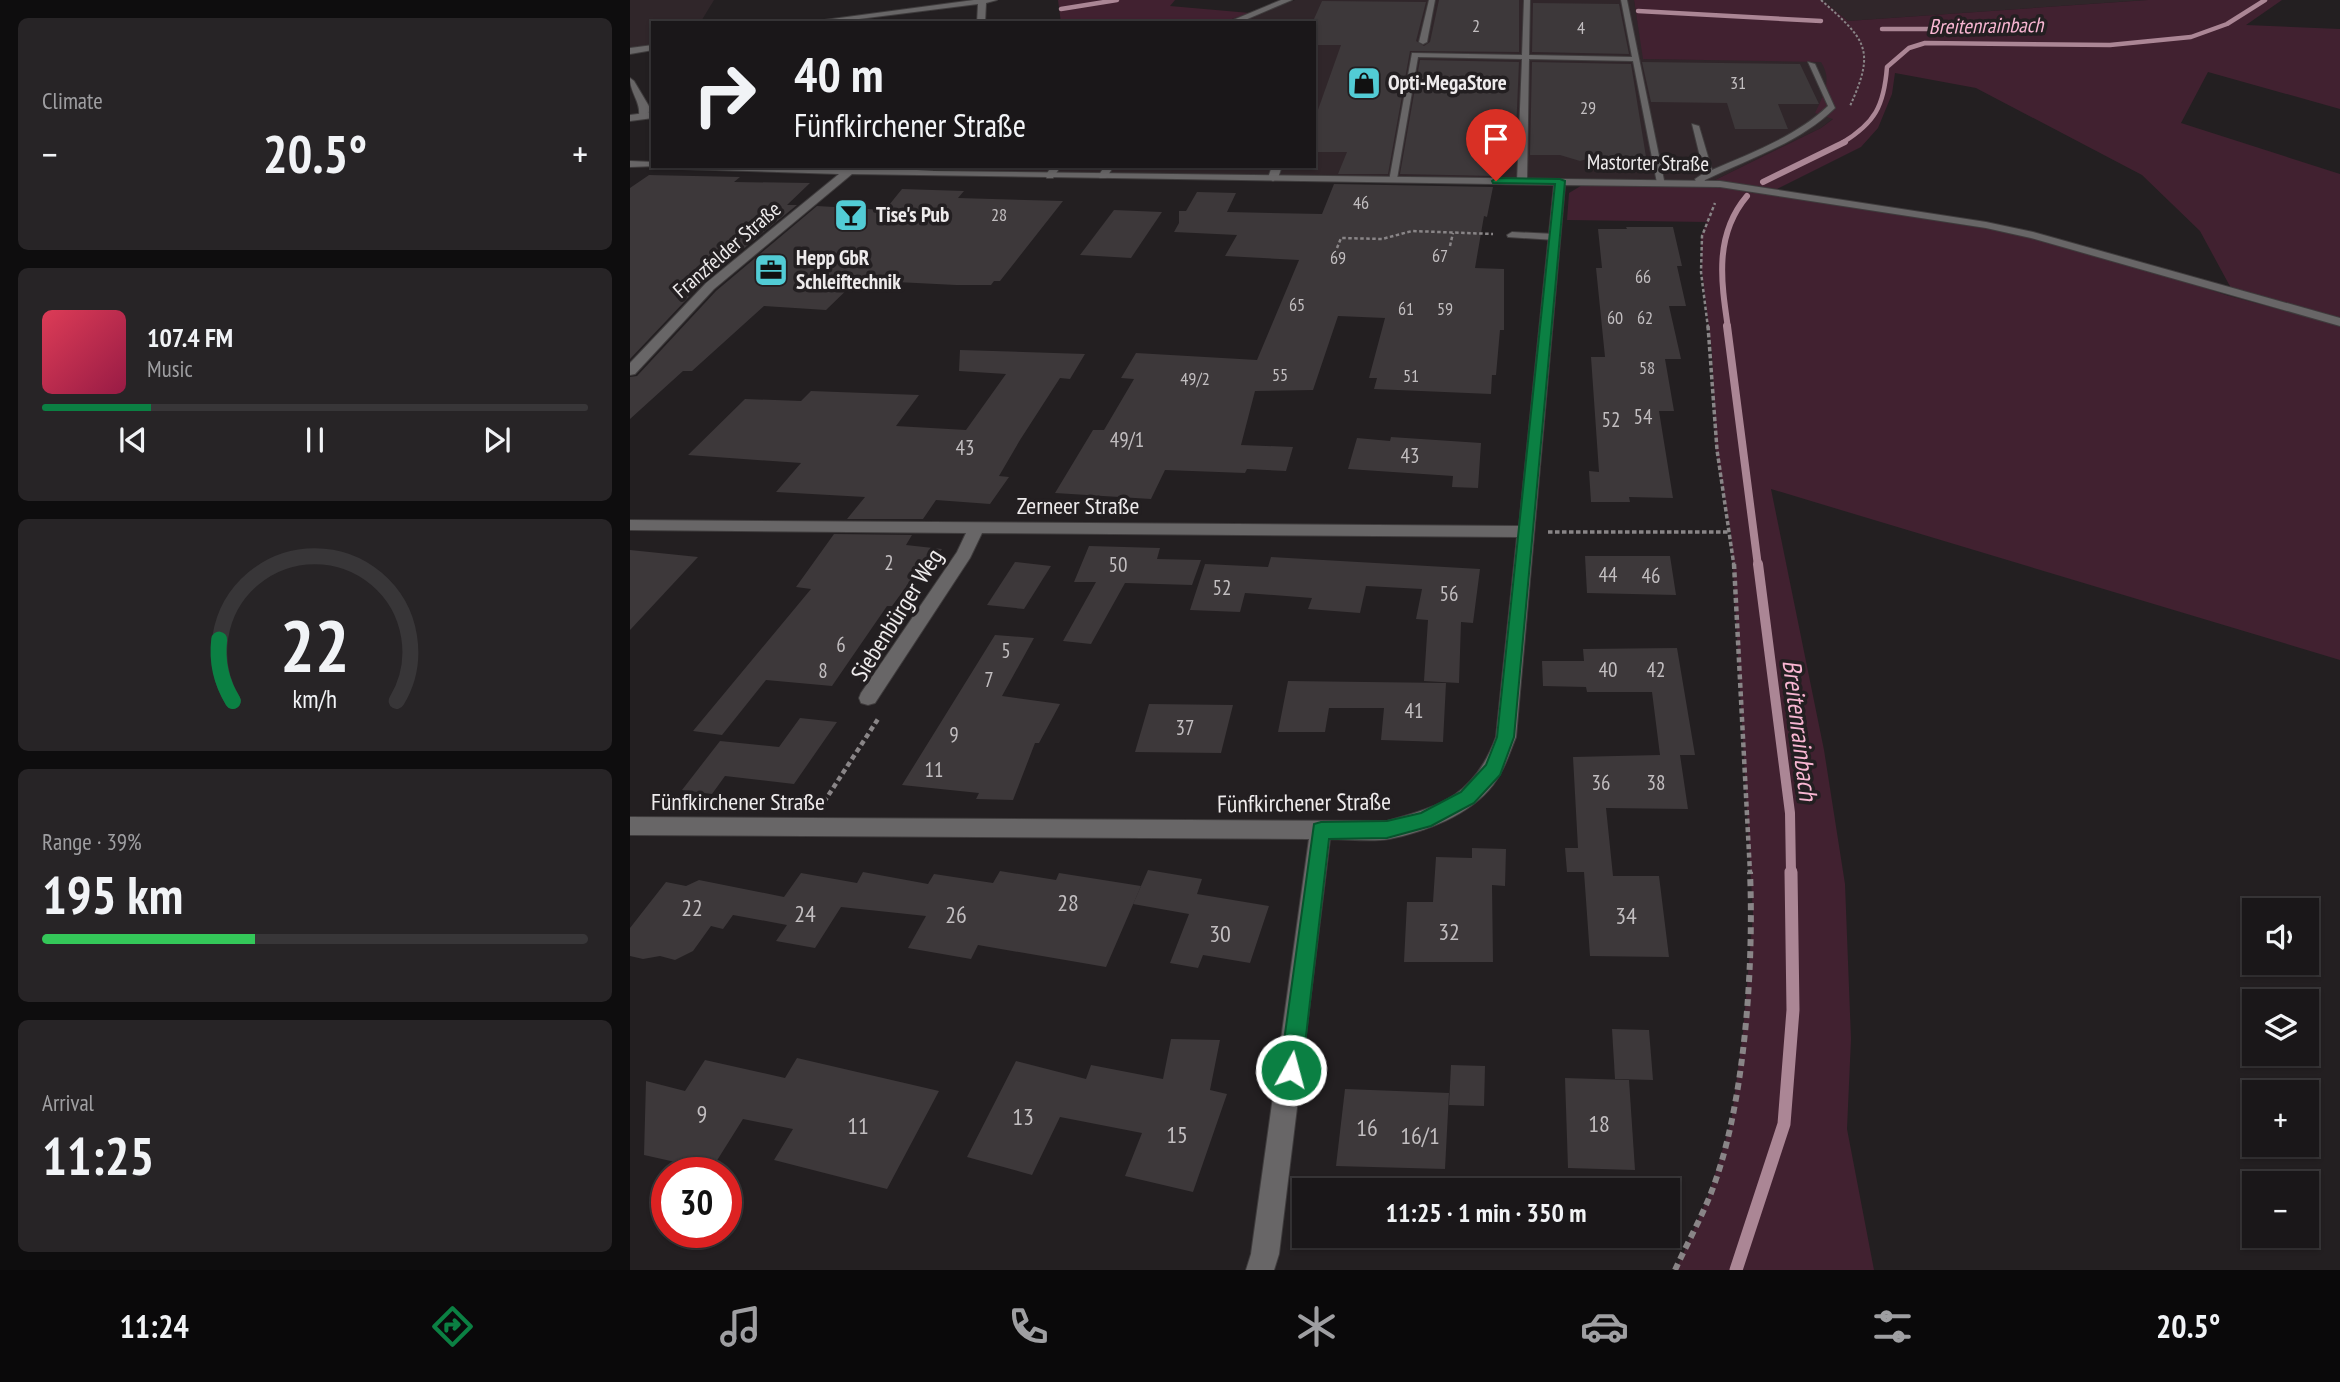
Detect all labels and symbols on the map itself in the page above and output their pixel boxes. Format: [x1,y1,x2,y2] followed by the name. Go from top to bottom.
[1928,11,2045,40] water label: Breitenrainbach
[1472,14,1480,37] house number: 2
[1577,16,1585,39] house number: 4
[1345,64,1383,102] shop icon: Opti-MegaStore
[1388,69,1507,96] place label: Opti-MegaStore
[1730,71,1746,94] house number: 31
[1580,96,1596,119] house number: 29
[1466,109,1526,181] pin
[1587,148,1709,177] street label: Mastorter Straße
[1353,191,1369,214] house number: 46
[667,195,786,304] street label: Franzfelder Straße
[832,196,870,234] bar icon: Tise's Pub
[876,201,949,228] place label: Tise's Pub
[991,203,1007,226] house number: 28
[796,244,901,295] place label: Hepp GbR Schleiftechnik
[1432,244,1448,267] house number: 67
[1330,246,1346,269] house number: 69
[752,251,790,289] office icon: Hepp GbR Schleiftechnik
[1635,265,1651,288] house number: 66
[1289,293,1305,316] house number: 65
[1398,297,1414,320] house number: 61
[1437,297,1453,320] house number: 59
[1607,306,1623,329] house number: 60
[1637,306,1653,329] house number: 62
[1639,356,1655,379] house number: 58
[1272,363,1288,386] house number: 55
[1403,364,1419,387] house number: 51
[1180,367,1210,390] house number: 49/2
[1634,403,1653,430] house number: 54
[1602,406,1620,433] house number: 52
[1110,426,1144,453] house number: 49/1
[956,434,974,461] house number: 43
[1401,442,1419,469] house number: 43
[1017,490,1139,521] street label: Zerneer Straße
[844,543,950,687] street label: Siebenbürger Weg
[884,549,894,576] house number: 2
[1109,551,1127,578] house number: 50
[1599,561,1618,588] house number: 44
[1642,562,1660,589] house number: 46
[1213,574,1231,601] house number: 52
[1440,580,1458,607] house number: 56
[836,631,846,658] house number: 6
[1001,637,1011,664] house number: 5
[1599,656,1617,683] house number: 40
[1647,656,1665,683] house number: 42
[818,657,828,684] house number: 8
[1775,658,1826,804] water label: Breitenrainbach
[984,666,994,693] house number: 7
[1405,697,1423,724] house number: 41
[1176,714,1194,741] house number: 37
[949,721,959,748] house number: 9
[925,756,943,783] house number: 11
[1592,769,1610,796] house number: 36
[1647,769,1665,796] house number: 38
[1217,785,1391,820] street label: Fünfkirchener Straße
[651,786,825,817] street label: Fünfkirchener Straße
[1057,887,1079,918] house number: 28
[681,892,703,923] house number: 22
[794,898,816,929] house number: 24
[945,899,967,930] house number: 26
[1615,900,1637,931] house number: 34
[1438,916,1460,947] house number: 32
[1209,918,1231,949] house number: 30
[1254,1033,1328,1107] position arrow
[697,1098,707,1129] house number: 9
[1012,1101,1034,1132] house number: 13
[1588,1108,1610,1139] house number: 18
[847,1110,869,1141] house number: 11
[1356,1112,1378,1143] house number: 16
[1166,1119,1188,1150] house number: 15
[1400,1120,1440,1151] house number: 16/1
[651,1157,742,1248] speed limit sign: 30

